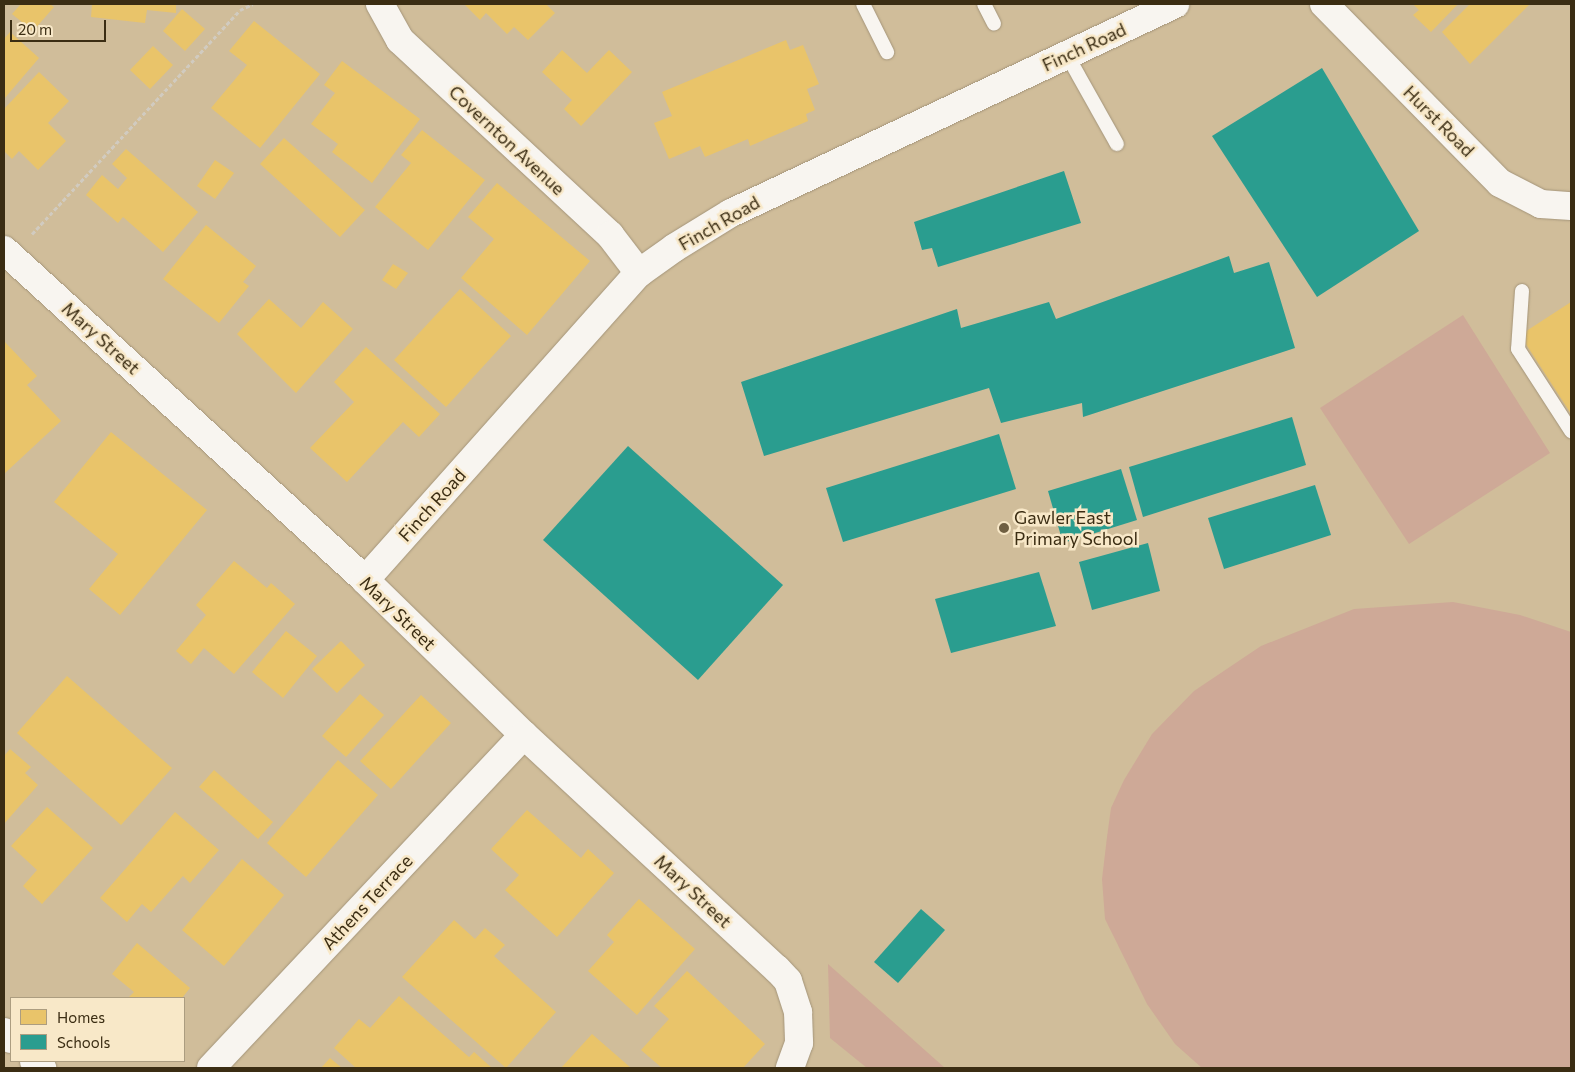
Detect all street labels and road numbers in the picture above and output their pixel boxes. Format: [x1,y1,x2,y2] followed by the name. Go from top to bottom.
[1039,18,1129,76] street label: Finch Road
[445,81,569,199] street label: Covernton Avenue
[1399,81,1479,161] street label: Hurst Road
[675,191,763,255] street label: Finch Road
[58,297,144,379] street label: Mary Street
[394,464,470,546] street label: Finch Road
[356,571,440,655] street label: Mary Street
[317,850,417,954] street label: Athens Terrace
[650,850,736,932] street label: Mary Street

